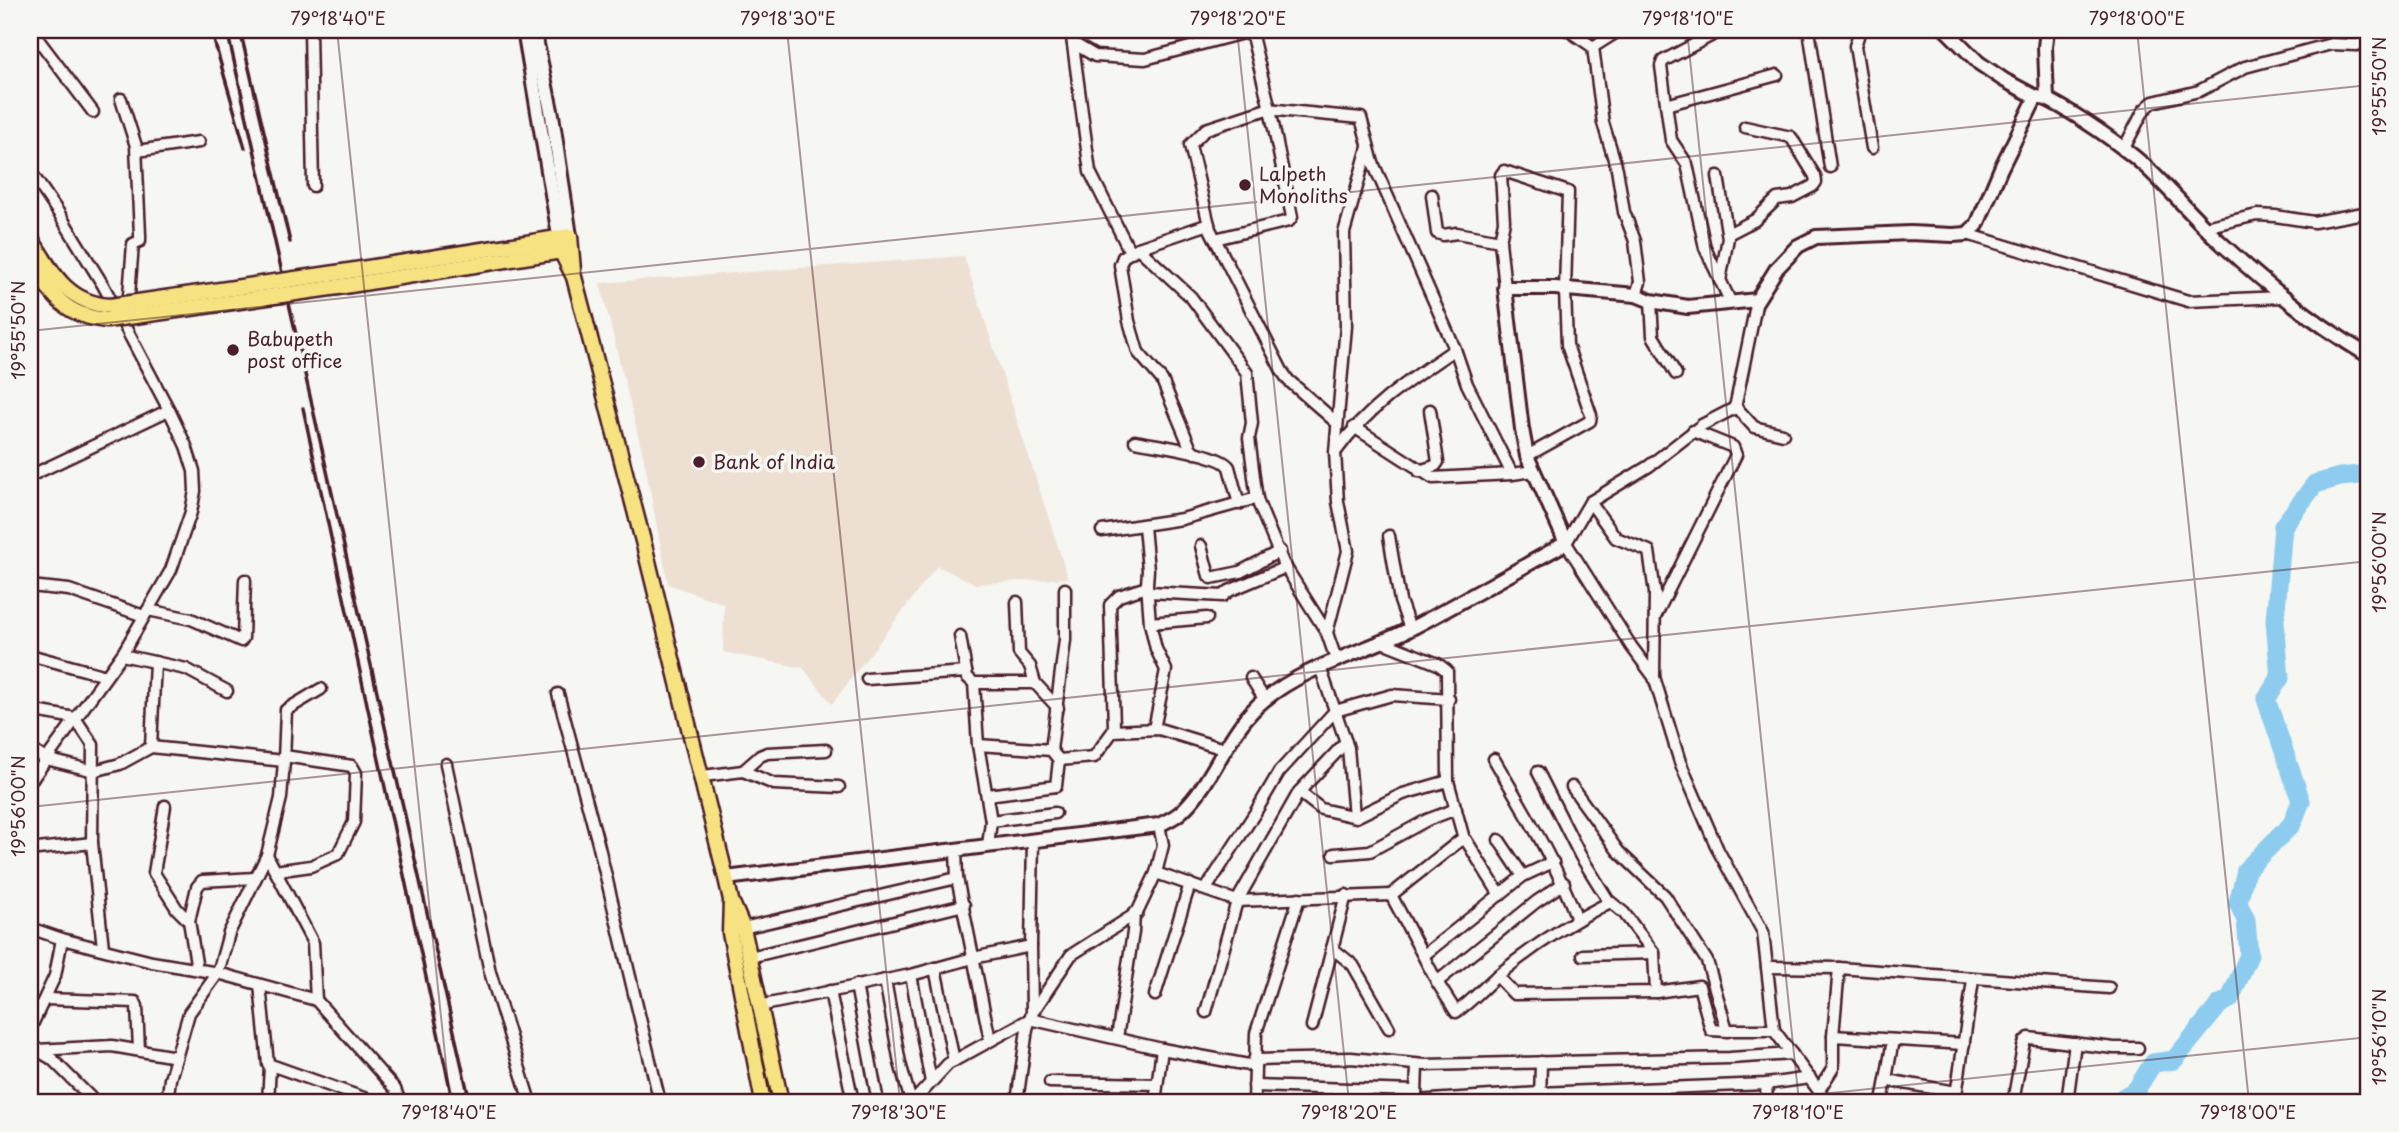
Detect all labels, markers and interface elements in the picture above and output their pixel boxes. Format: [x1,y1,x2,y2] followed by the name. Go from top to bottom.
[290,4,386,31] text: 79°18'40"E
[740,4,836,31] text: 79°18'30"E
[1190,4,1286,31] text: 79°18'20"E
[1642,4,1734,31] text: 79°18'10"E
[2089,4,2185,31] text: 79°18'00"E
[2365,36,2392,136] text: 19°55'50"N
[1259,159,1348,209] place label: Lalpeth Monoliths
[1237,177,1253,193] marker: Lalpeth Monoliths
[4,280,31,380] text: 19°55'50"N
[247,324,342,374] place label: Babupeth post office
[225,342,241,358] marker: Babupeth post office
[713,447,835,475] place label: Bank of India
[691,454,707,470] marker: Bank of India
[2365,511,2392,613] text: 19°56'00"N
[4,755,31,857] text: 19°56'00"N
[2365,989,2392,1085] text: 19°56'10"N
[401,1098,497,1125] text: 79°18'40"E
[851,1098,947,1125] text: 79°18'30"E
[1301,1098,1397,1125] text: 79°18'20"E
[1752,1098,1844,1125] text: 79°18'10"E
[2200,1098,2296,1125] text: 79°18'00"E

